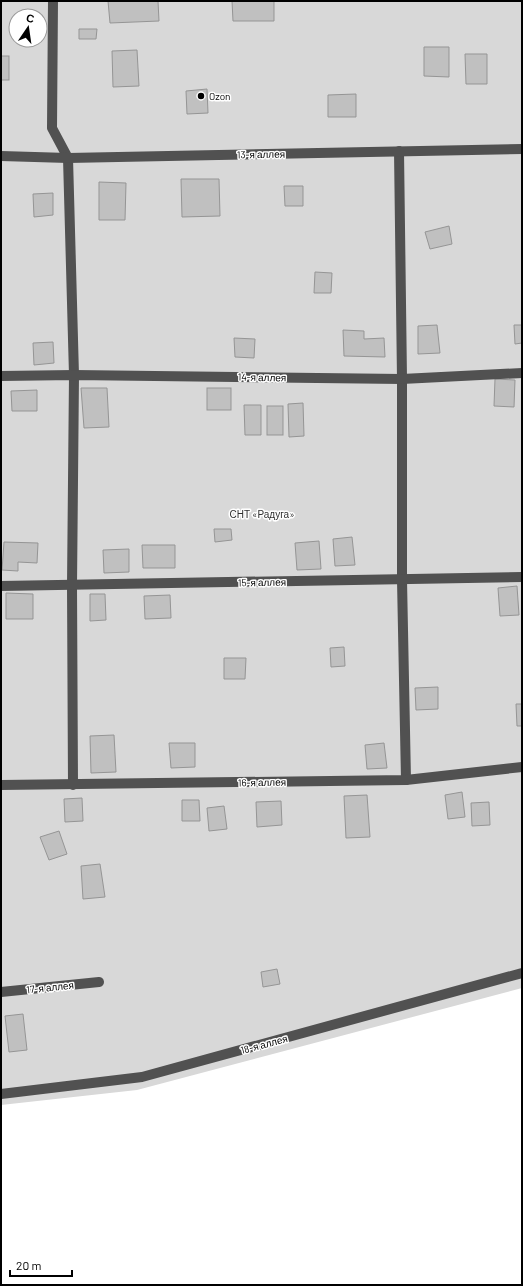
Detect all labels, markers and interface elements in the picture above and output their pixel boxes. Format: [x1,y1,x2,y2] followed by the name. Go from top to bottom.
[8,8,48,48] north arrow
[25,11,36,25] text: С
[209,90,231,102] place label: Ozon
[196,91,206,101] marker: Ozon
[237,148,285,160] street label: 13-я аллея
[238,371,286,383] street label: 14-я аллея
[229,508,295,520] park label: СНТ «Радуга»
[238,576,286,588] street label: 15-я аллея
[238,776,286,788] street label: 16-я аллея
[26,979,74,995] street label: 17-я аллея
[239,1032,289,1056] street label: 18-я аллея
[10,1252,72,1278] scale bar
[16,1258,42,1272] text: 20 m

